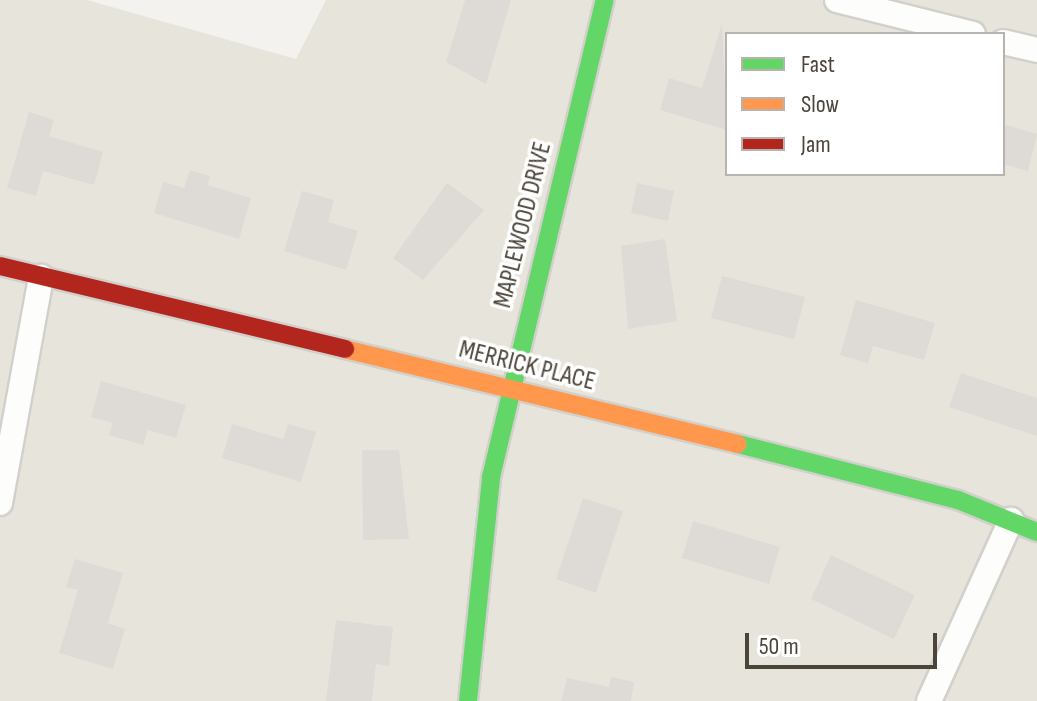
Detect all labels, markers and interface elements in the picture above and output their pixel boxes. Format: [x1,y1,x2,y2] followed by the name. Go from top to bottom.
[725,32,1005,176] legend
[801,50,835,79] text: Fast
[801,90,839,119] text: Slow
[801,130,831,159] text: Jam
[487,139,559,311] street label: MAPLEWOOD DRIVE
[456,334,598,398] street label: MERRICK PLACE
[749,617,941,667] scale bar
[759,632,799,661] text: 50 m

